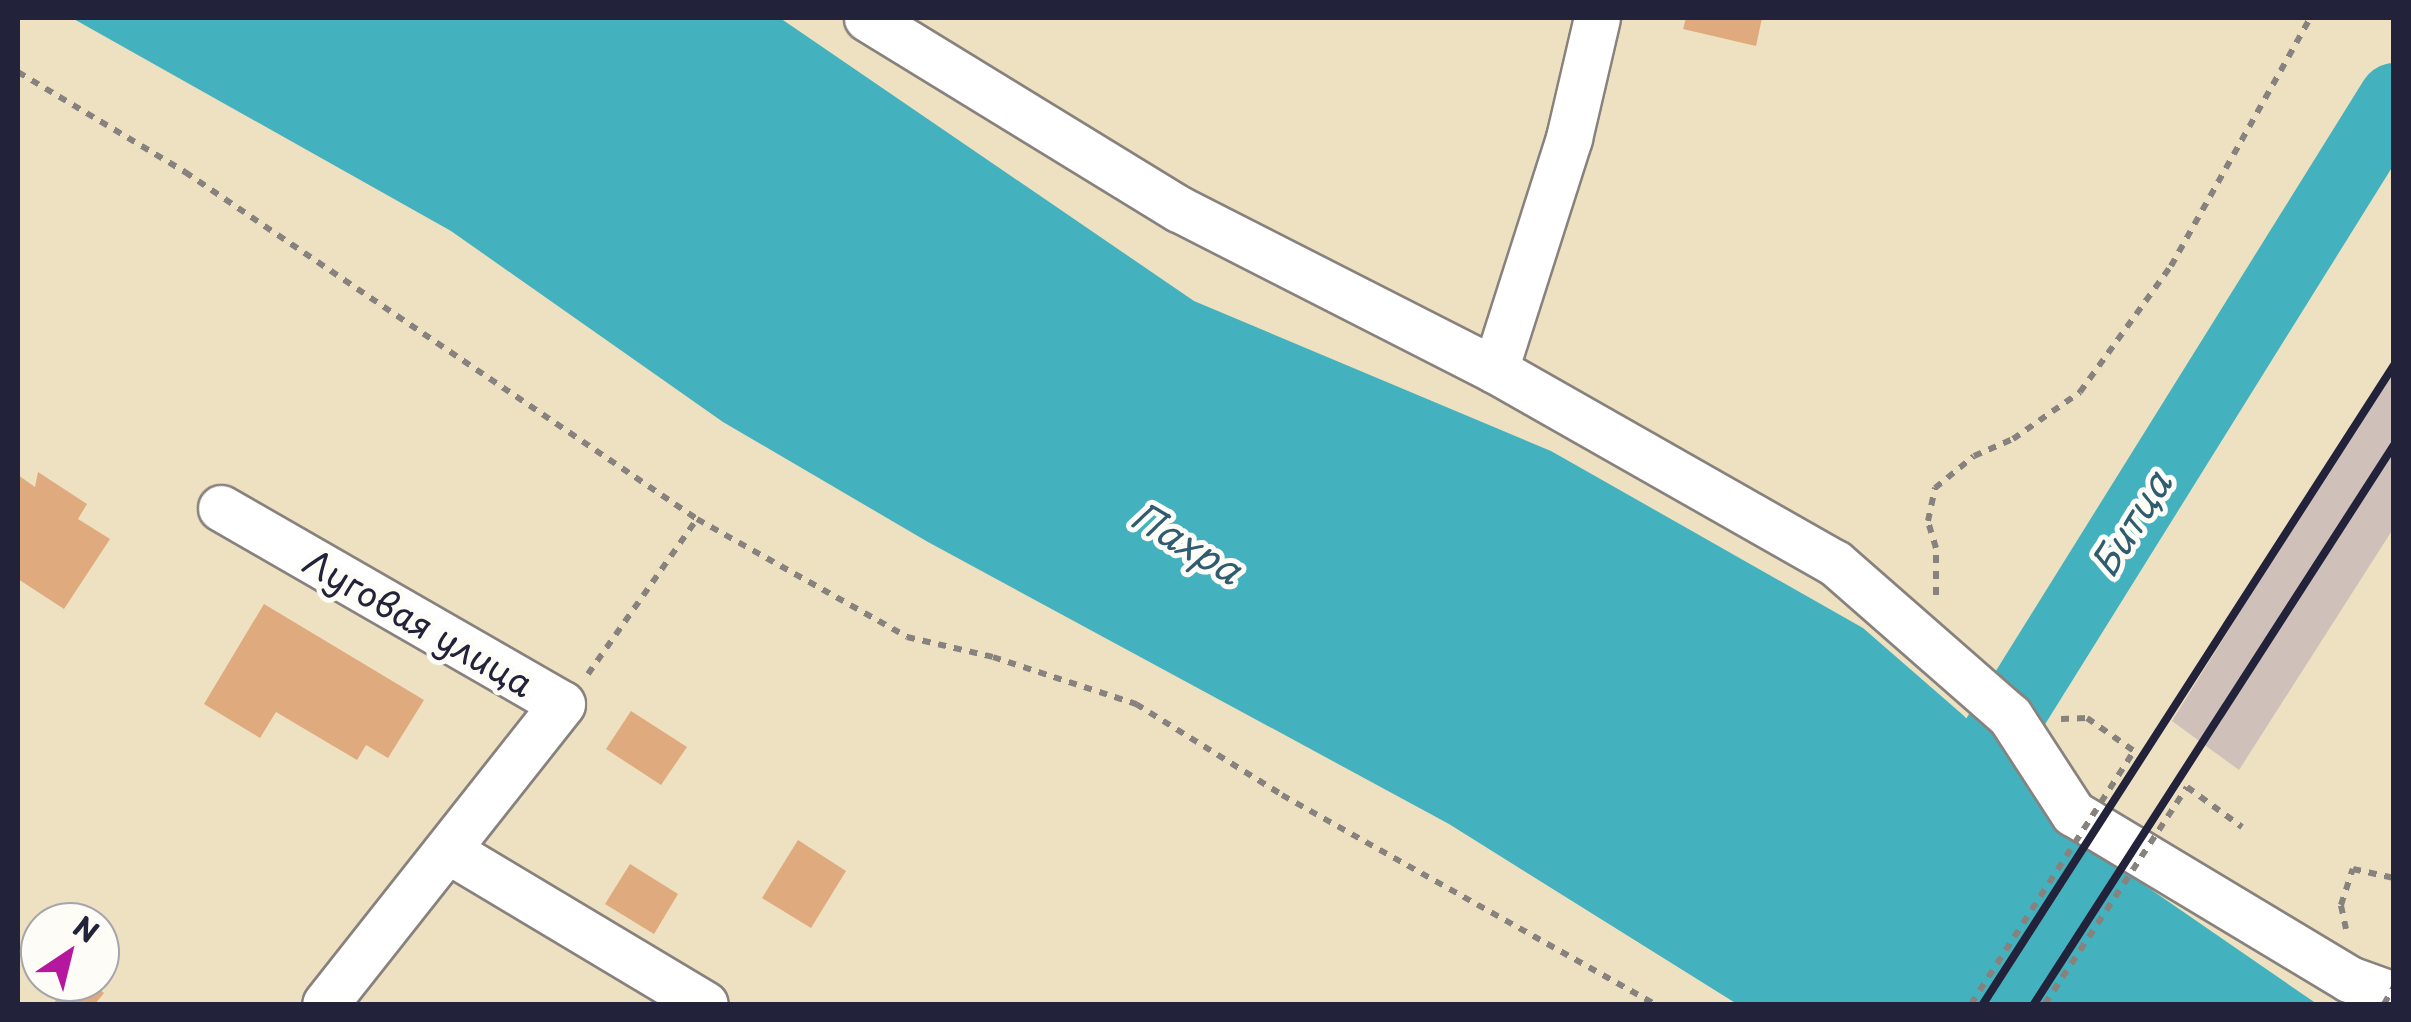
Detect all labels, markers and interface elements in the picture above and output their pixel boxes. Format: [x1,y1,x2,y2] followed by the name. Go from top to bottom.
[2080,462,2180,584] water label: Битца
[1124,492,1250,592] water label: Пахра
[297,539,541,705] street label: Луговая улица
[20,902,120,1002] north arrow
[65,905,108,953] text: N

